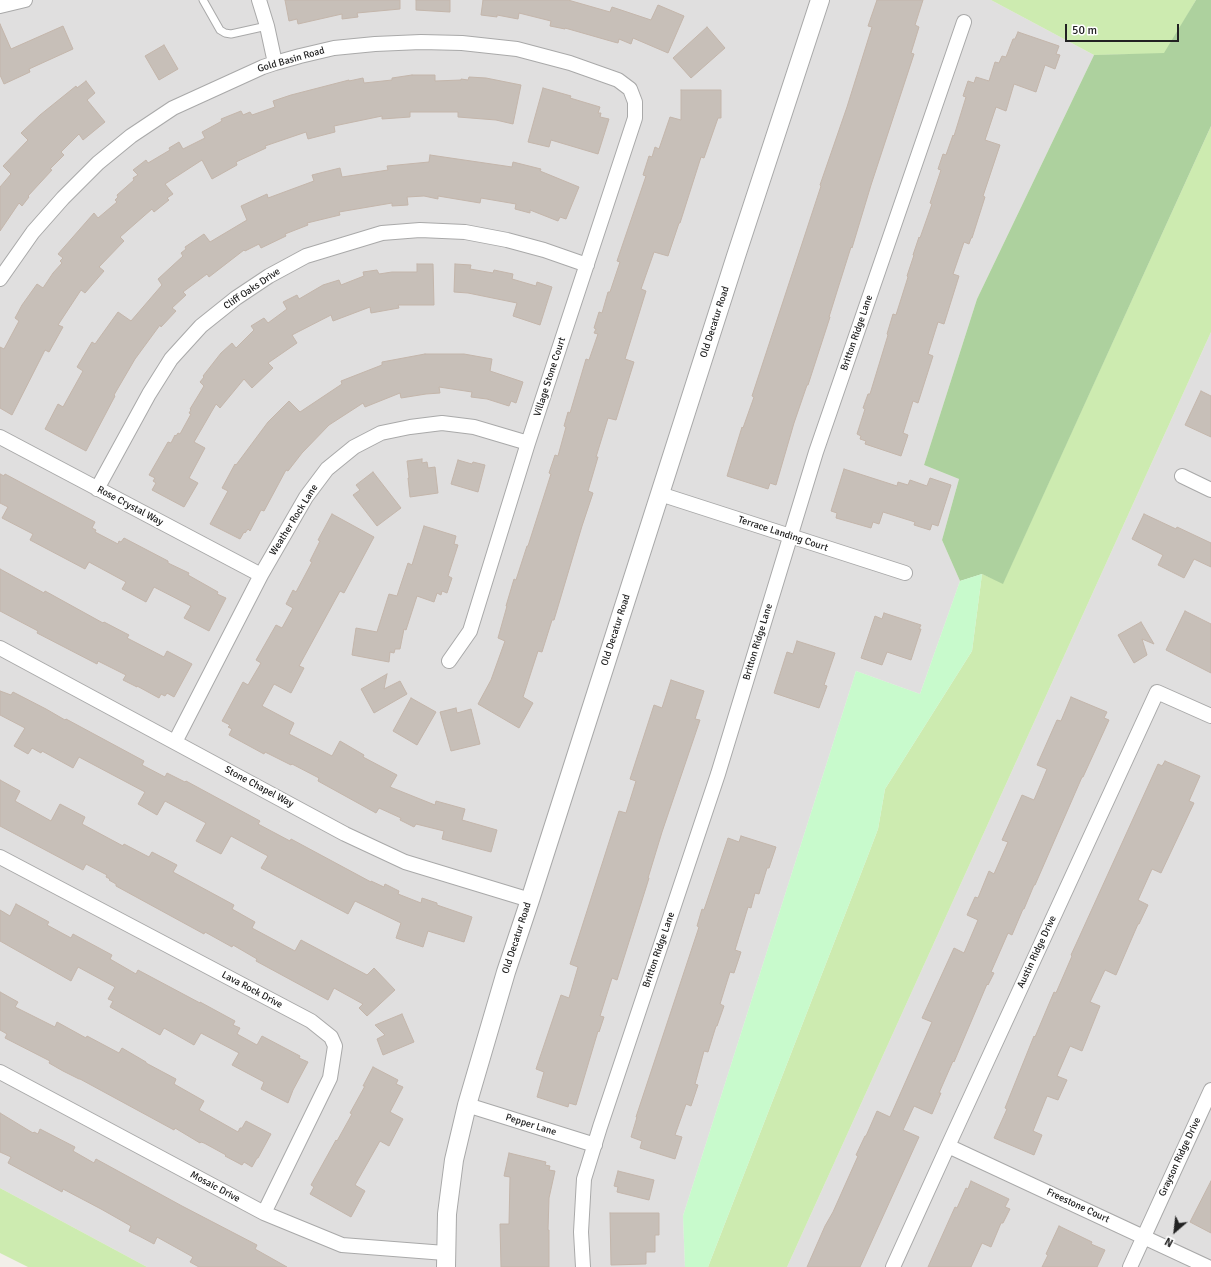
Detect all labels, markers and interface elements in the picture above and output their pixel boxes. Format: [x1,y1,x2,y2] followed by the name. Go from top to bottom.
[1067,16,1181,42] scale bar
[1072,23,1097,38] text: 50 m
[256,45,326,75] street label: Gold Basin Road
[221,266,283,312] street label: Cliff Oaks Drive
[698,285,732,359] street label: Old Decatur Road
[838,294,876,372] street label: Britton Ridge Lane
[532,336,568,418] street label: Village Stone Court
[267,482,321,558] street label: Weather Rock Lane
[95,484,165,528] street label: Rose Crystal Way
[737,514,829,554] street label: Terrace Landing Court
[599,593,633,667] street label: Old Decatur Road
[741,602,775,682] street label: Britton Ridge Lane
[222,764,296,810] street label: Stone Chapel Way
[500,901,534,975] street label: Old Decatur Road
[640,911,678,989] street label: Britton Ridge Lane
[1015,914,1059,990] street label: Austin Ridge Drive
[220,969,284,1011] street label: Lava Rock Drive
[504,1112,558,1138] street label: Pepper Lane
[1156,1116,1204,1198] street label: Grayson Ridge Drive
[188,1169,242,1205] street label: Mosaic Drive
[1045,1186,1111,1226] street label: Freestone Court
[1155,1211,1195,1251] north arrow
[1163,1235,1176,1250] text: N

